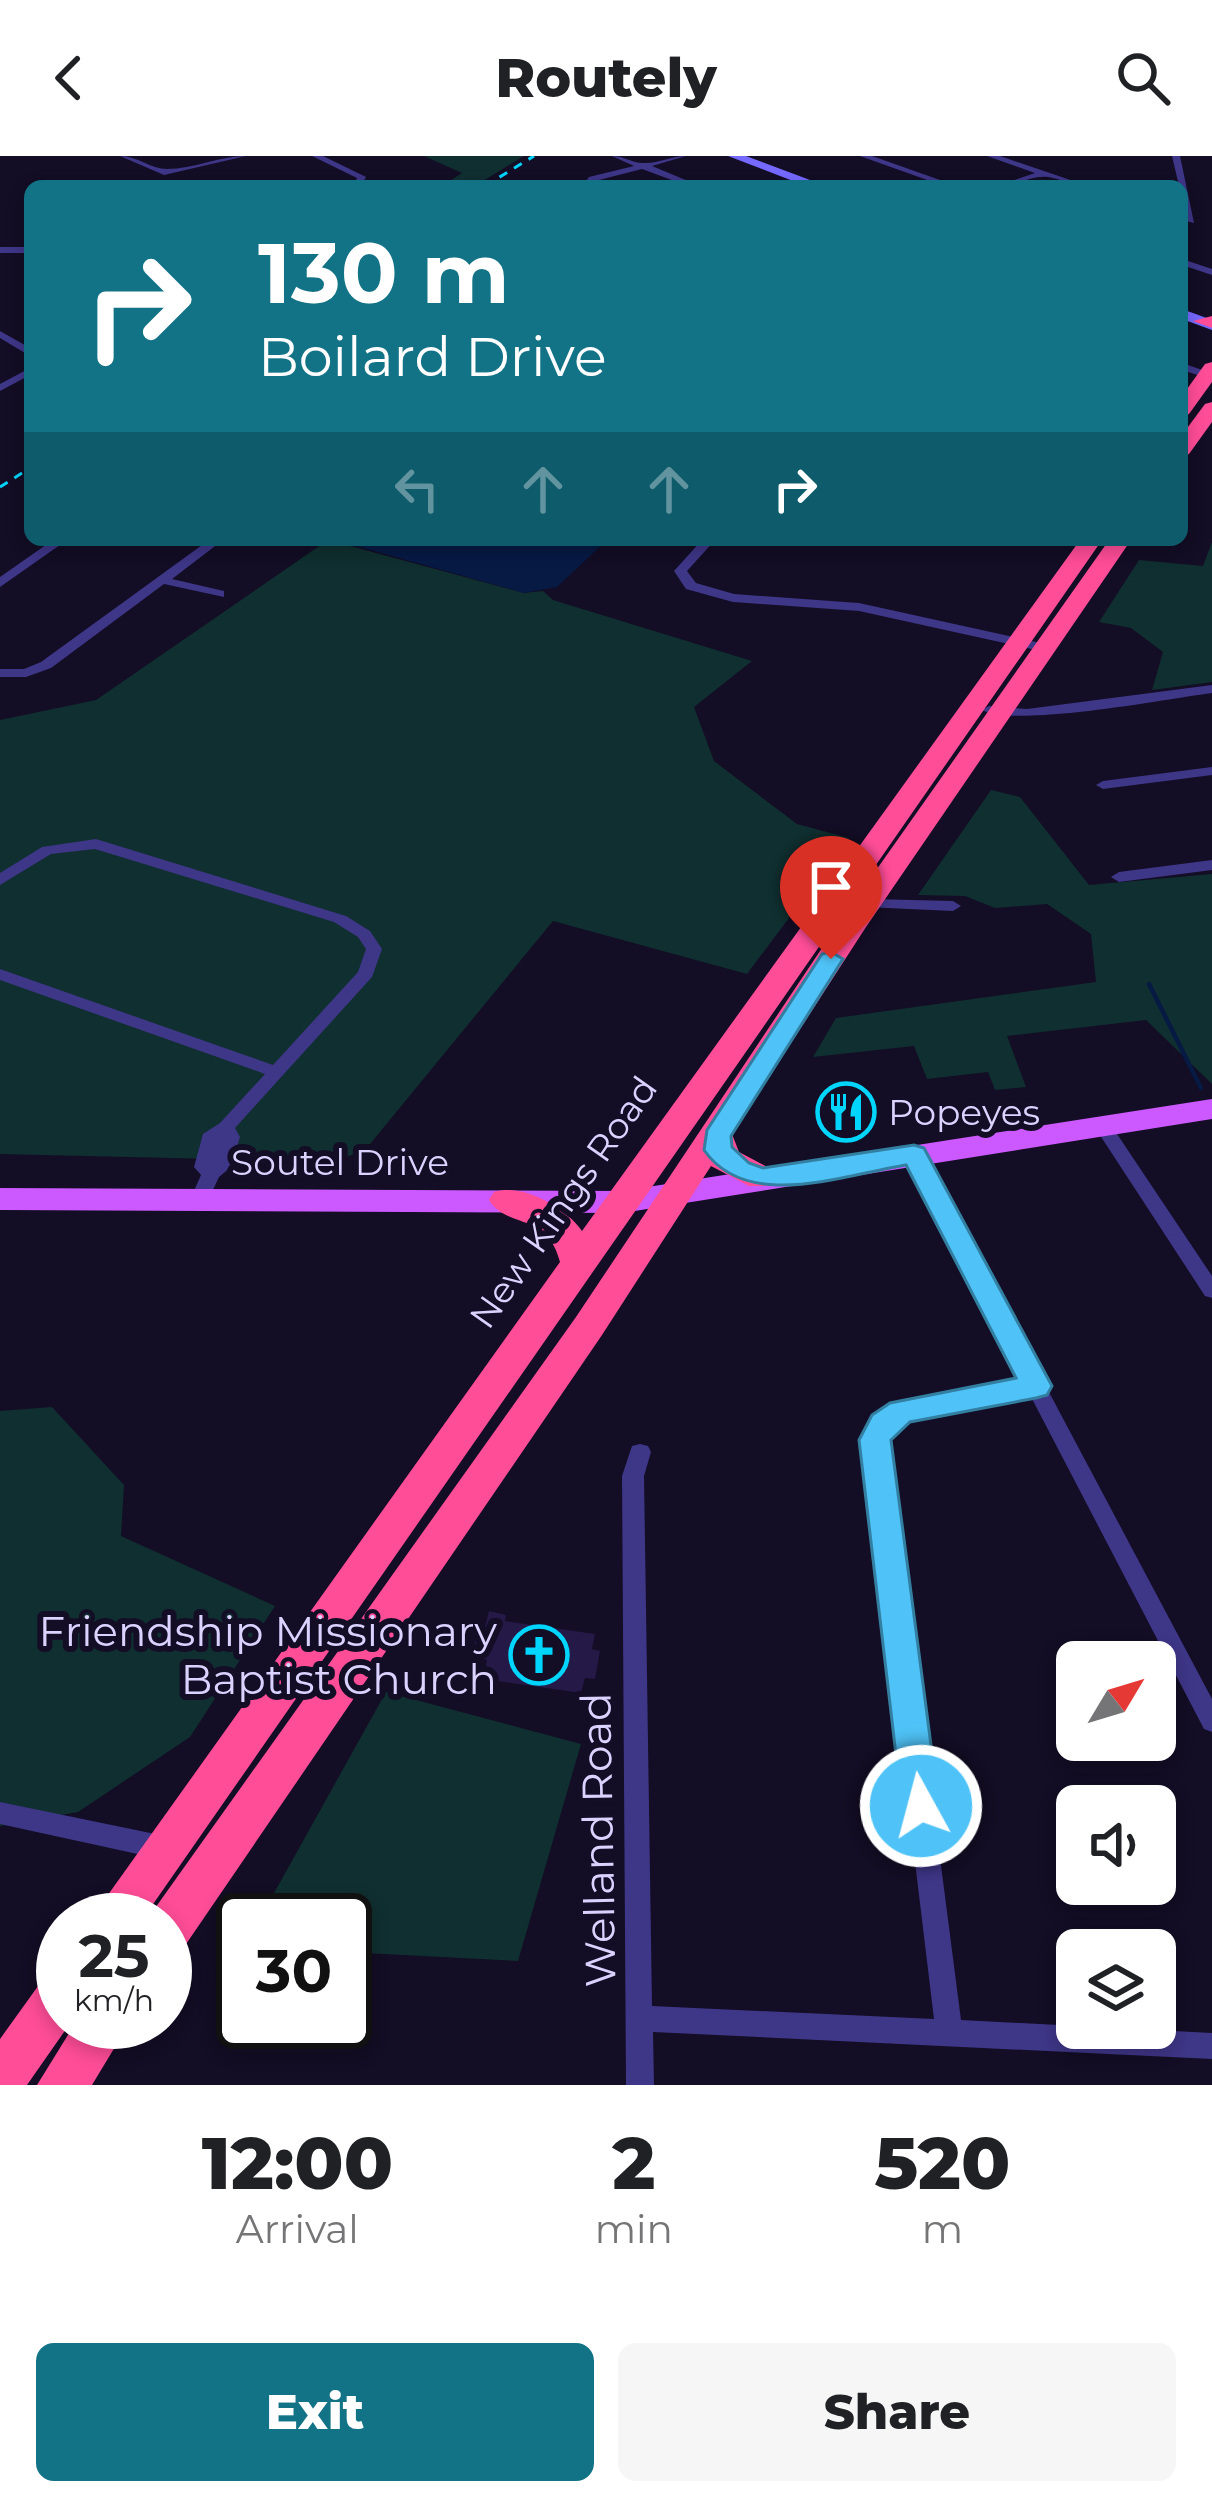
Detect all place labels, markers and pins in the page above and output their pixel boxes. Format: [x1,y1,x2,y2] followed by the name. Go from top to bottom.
[780,836,882,959] pin
[815,1081,877,1143] restaurant icon: Popeyes
[888,1090,1040,1134] place label: Popeyes
[39,1605,497,1705] place label: Friendship Missionary Baptist Church
[508,1624,570,1686] church icon: Friendship Missionary Baptist Church

